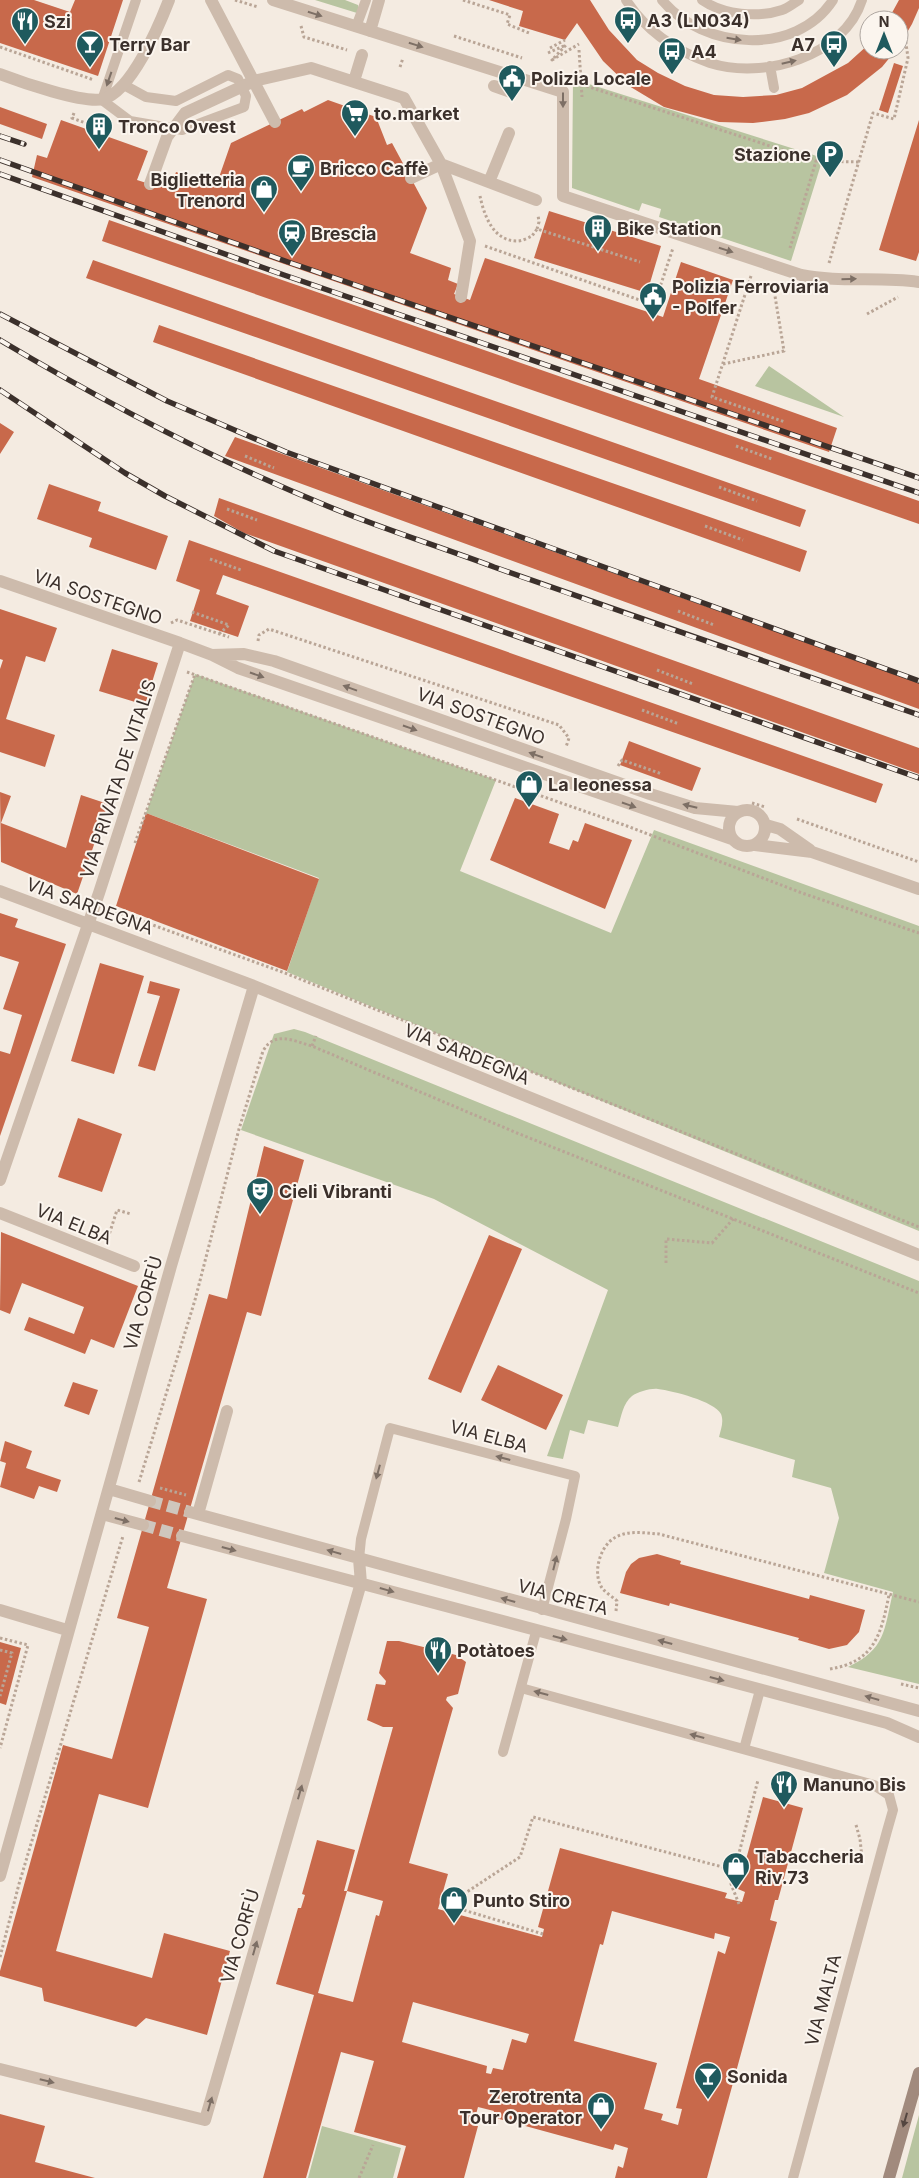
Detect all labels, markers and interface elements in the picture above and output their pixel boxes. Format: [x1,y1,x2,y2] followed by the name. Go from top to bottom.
[613,5,643,44] bus stop icon: A3 (LN034)
[10,6,40,45] restaurant icon: Szi
[307,10,322,18] one-way arrow
[647,10,750,31] place label: A3 (LN034)
[859,10,909,60] north arrow
[44,11,71,32] place label: Szi
[879,13,889,30] text: N
[75,29,105,68] bar icon: Terry Bar
[819,29,849,68] bus stop icon: A7
[109,34,190,55] place label: Terry Bar
[791,34,815,55] place label: A7
[727,35,743,43] one-way arrow
[657,36,687,75] bus stop icon: A4
[409,41,424,49] one-way arrow
[691,41,717,62] place label: A4
[782,58,797,66] one-way arrow
[497,63,527,102] public building icon: Polizia Locale
[531,68,652,89] place label: Polizia Locale
[105,72,112,87] one-way arrow
[559,93,567,109] one-way arrow
[340,98,370,137] supermarket icon: to.market
[374,103,460,124] place label: to.market
[84,111,114,150] building icon: Tronco Ovest
[118,116,236,137] place label: Tronco Ovest
[815,139,845,178] parking icon: Stazione
[734,144,811,165] place label: Stazione
[286,153,316,192] cafe icon: Bricco Caffè
[320,158,429,179] place label: Bricco Caffè
[150,169,245,211] place label: Biglietteria Trenord
[249,174,279,213] shop icon: Biglietteria Trenord
[583,213,613,252] building icon: Bike Station
[277,218,307,257] station icon: Brescia
[617,218,721,239] place label: Bike Station
[311,223,377,244] place label: Brescia
[718,247,733,254] one-way arrow
[841,275,857,283] one-way arrow
[672,276,829,318] place label: Polizia Ferroviaria - Polfer
[638,281,668,320] public building icon: Polizia Ferroviaria - Polfer
[31,565,165,629] street label: VIA SOSTEGNO
[249,671,264,679] one-way arrow
[76,677,160,881] street label: VIA PRIVATA DE VITALIS
[414,683,548,749] street label: VIA SOSTEGNO
[342,684,357,692] one-way arrow
[403,724,418,732] one-way arrow
[528,751,543,758] one-way arrow
[514,769,544,808] shop icon: La leonessa
[548,774,652,795] place label: La leonessa
[622,802,637,809] one-way arrow
[682,802,697,810] one-way arrow
[24,873,156,939] street label: VIA SARDEGNA
[401,1019,533,1089] street label: VIA SARDEGNA
[245,1176,275,1215] theatre icon: Cieli Vibranti
[279,1181,392,1202] place label: Cieli Vibranti
[33,1199,115,1249] street label: VIA ELBA
[119,1253,166,1353] street label: VIA CORFÙ
[448,1416,530,1456] street label: VIA ELBA
[496,1453,511,1461] one-way arrow
[374,1465,382,1480] one-way arrow
[115,1516,130,1524] one-way arrow
[222,1545,237,1553] one-way arrow
[327,1547,342,1555] one-way arrow
[551,1555,559,1570] one-way arrow
[515,1575,611,1619] street label: VIA CRETA
[379,1586,394,1594] one-way arrow
[500,1596,515,1604] one-way arrow
[553,1634,568,1642] one-way arrow
[423,1635,453,1674] restaurant icon: Potàtoes
[657,1637,672,1645] one-way arrow
[457,1640,535,1661] place label: Potàtoes
[710,1675,725,1683] one-way arrow
[533,1689,548,1697] one-way arrow
[865,1694,880,1702] one-way arrow
[690,1732,705,1740] one-way arrow
[769,1769,799,1808] restaurant icon: Manuno Bis
[803,1774,906,1795] place label: Manuno Bis
[297,1784,305,1799] one-way arrow
[755,1846,864,1888] place label: Tabaccheria Riv.73
[721,1851,751,1890] shop icon: Tabaccheria Riv.73
[439,1885,469,1924] shop icon: Punto Stiro
[216,1886,263,1986] street label: VIA CORFÙ
[473,1890,570,1911] place label: Punto Stiro
[252,1940,260,1955] one-way arrow
[801,1952,845,2048] street label: VIA MALTA
[693,2061,723,2100] bar icon: Sonida
[727,2066,788,2087] place label: Sonida
[40,2077,55,2085] one-way arrow
[459,2086,582,2128] place label: Zerotrenta Tour Operator
[586,2091,616,2130] shop icon: Zerotrenta Tour Operator
[206,2096,214,2111] one-way arrow
[901,2113,909,2128] one-way arrow

